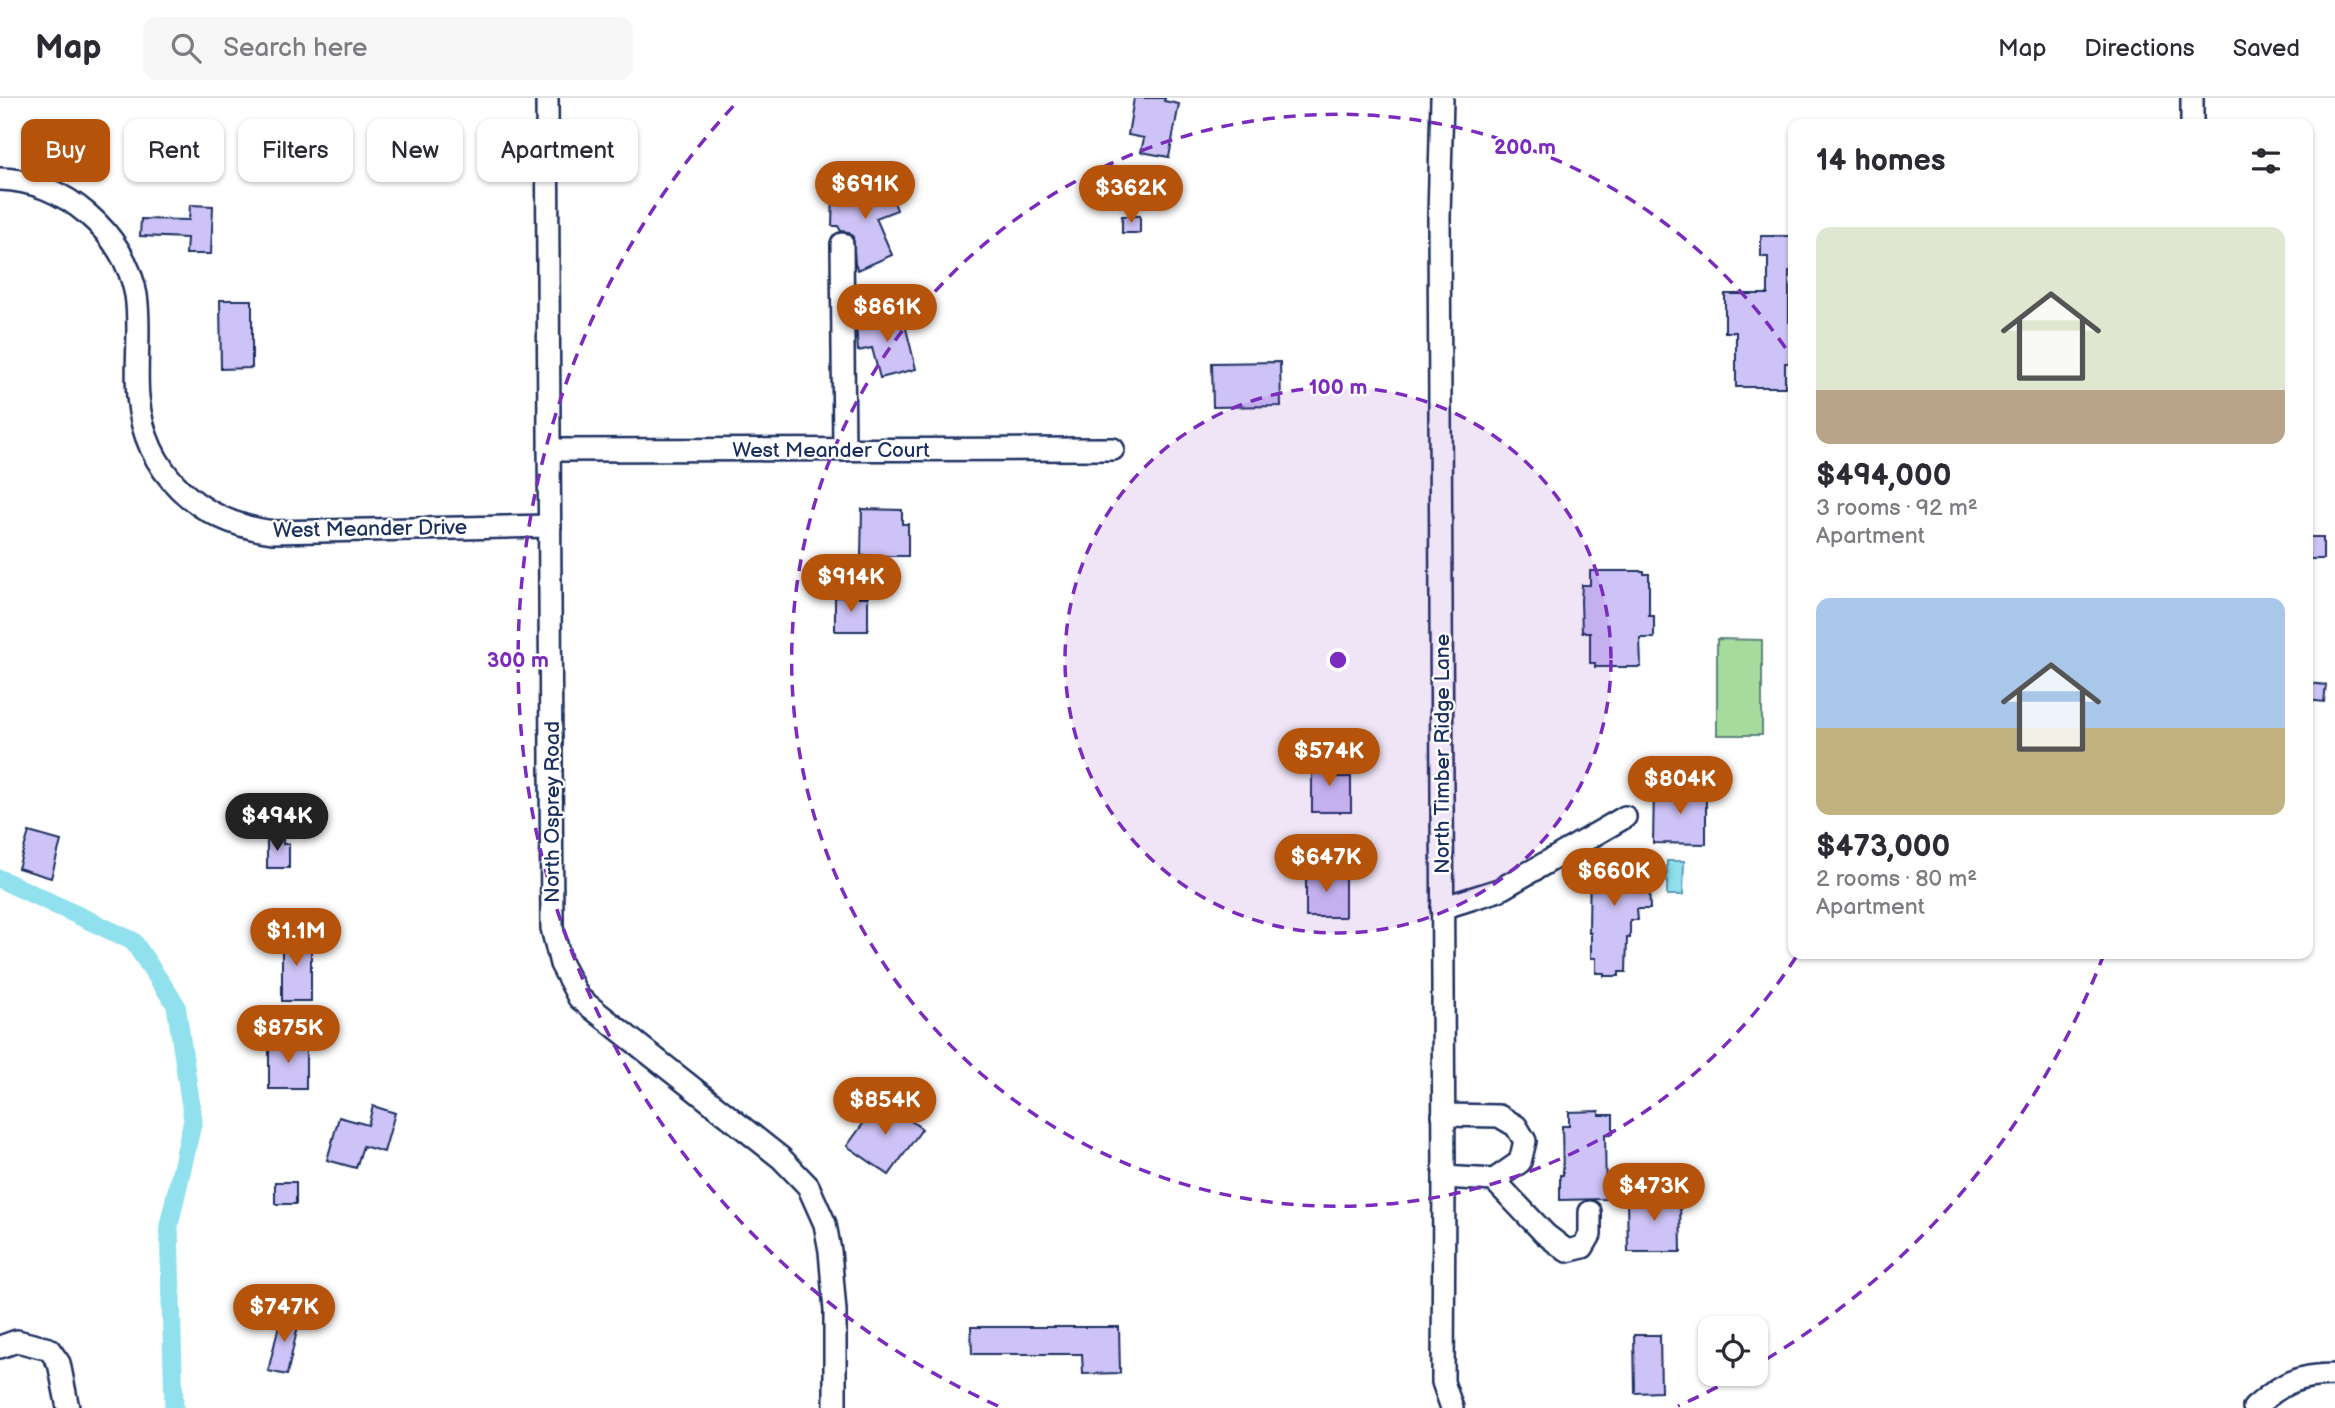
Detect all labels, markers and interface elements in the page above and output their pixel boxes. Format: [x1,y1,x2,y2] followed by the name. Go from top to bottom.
[143,17,633,80] search box
[35,28,101,68] text: Map
[167,29,205,67] icon: search
[223,33,367,64] text: Search here
[1998,34,2046,63] text: Map
[2084,34,2195,63] text: Directions
[2233,34,2300,63] text: Saved
[21,119,110,182] chip: Buy
[124,119,224,182] chip: Rent
[238,119,353,182] chip: Filters
[367,119,463,182] chip: New
[477,119,638,182] chip: Apartment
[1494,135,1556,160] text: 200 m
[2247,142,2285,180] icon: filters
[1816,143,1945,179] text: 14 homes
[816,162,914,221] pin: $691K
[1082,166,1180,225] pin: $362K
[831,170,899,198] text: $691K
[1095,174,1167,202] text: $362K
[1988,273,2114,399] icon: home
[838,285,936,344] pin: $861K
[853,293,921,321] text: $861K
[1309,375,1367,400] text: 100 m
[732,438,930,463] street label: West Meander Court
[1816,458,1951,494] text: $494,000
[1816,494,1978,522] text: 3 rooms · 92 m²
[273,515,467,543] street label: West Meander Drive
[1816,522,1925,550] text: Apartment
[802,554,900,614] pin: $914K
[817,563,885,591] text: $914K
[1430,634,1455,874] street label: North Timber Ridge Lane
[1988,644,2114,770] icon: home
[487,648,549,673] text: 300 m
[1326,648,1350,672] centre of rings
[540,721,565,903] street label: North Osprey Road
[1280,728,1378,788] pin: $574K
[1294,737,1364,765] text: $574K
[1631,756,1729,816] pin: $804K
[1644,765,1716,793] text: $804K
[228,794,326,853] pin: $494K
[241,802,313,830] text: $494K
[1816,829,1950,865] text: $473,000
[1277,834,1375,894] pin: $647K
[1291,843,1361,871] text: $647K
[1565,848,1663,908] pin: $660K
[1577,857,1651,885] text: $660K
[1816,865,1977,893] text: 2 rooms · 80 m²
[1816,893,1925,921] text: Apartment
[247,908,345,968] pin: $1.1M
[266,917,326,945] text: $1.1M
[239,1006,337,1065] pin: $875K
[253,1014,323,1042] text: $875K
[836,1077,934,1137] pin: $854K
[849,1086,921,1114] text: $854K
[1605,1164,1703,1223] pin: $473K
[1619,1172,1689,1200] text: $473K
[235,1284,333,1344] pin: $747K
[249,1293,319,1321] text: $747K
[1698,1316,1768,1386] map controls
[1698,1316,1768,1386] button: locate

